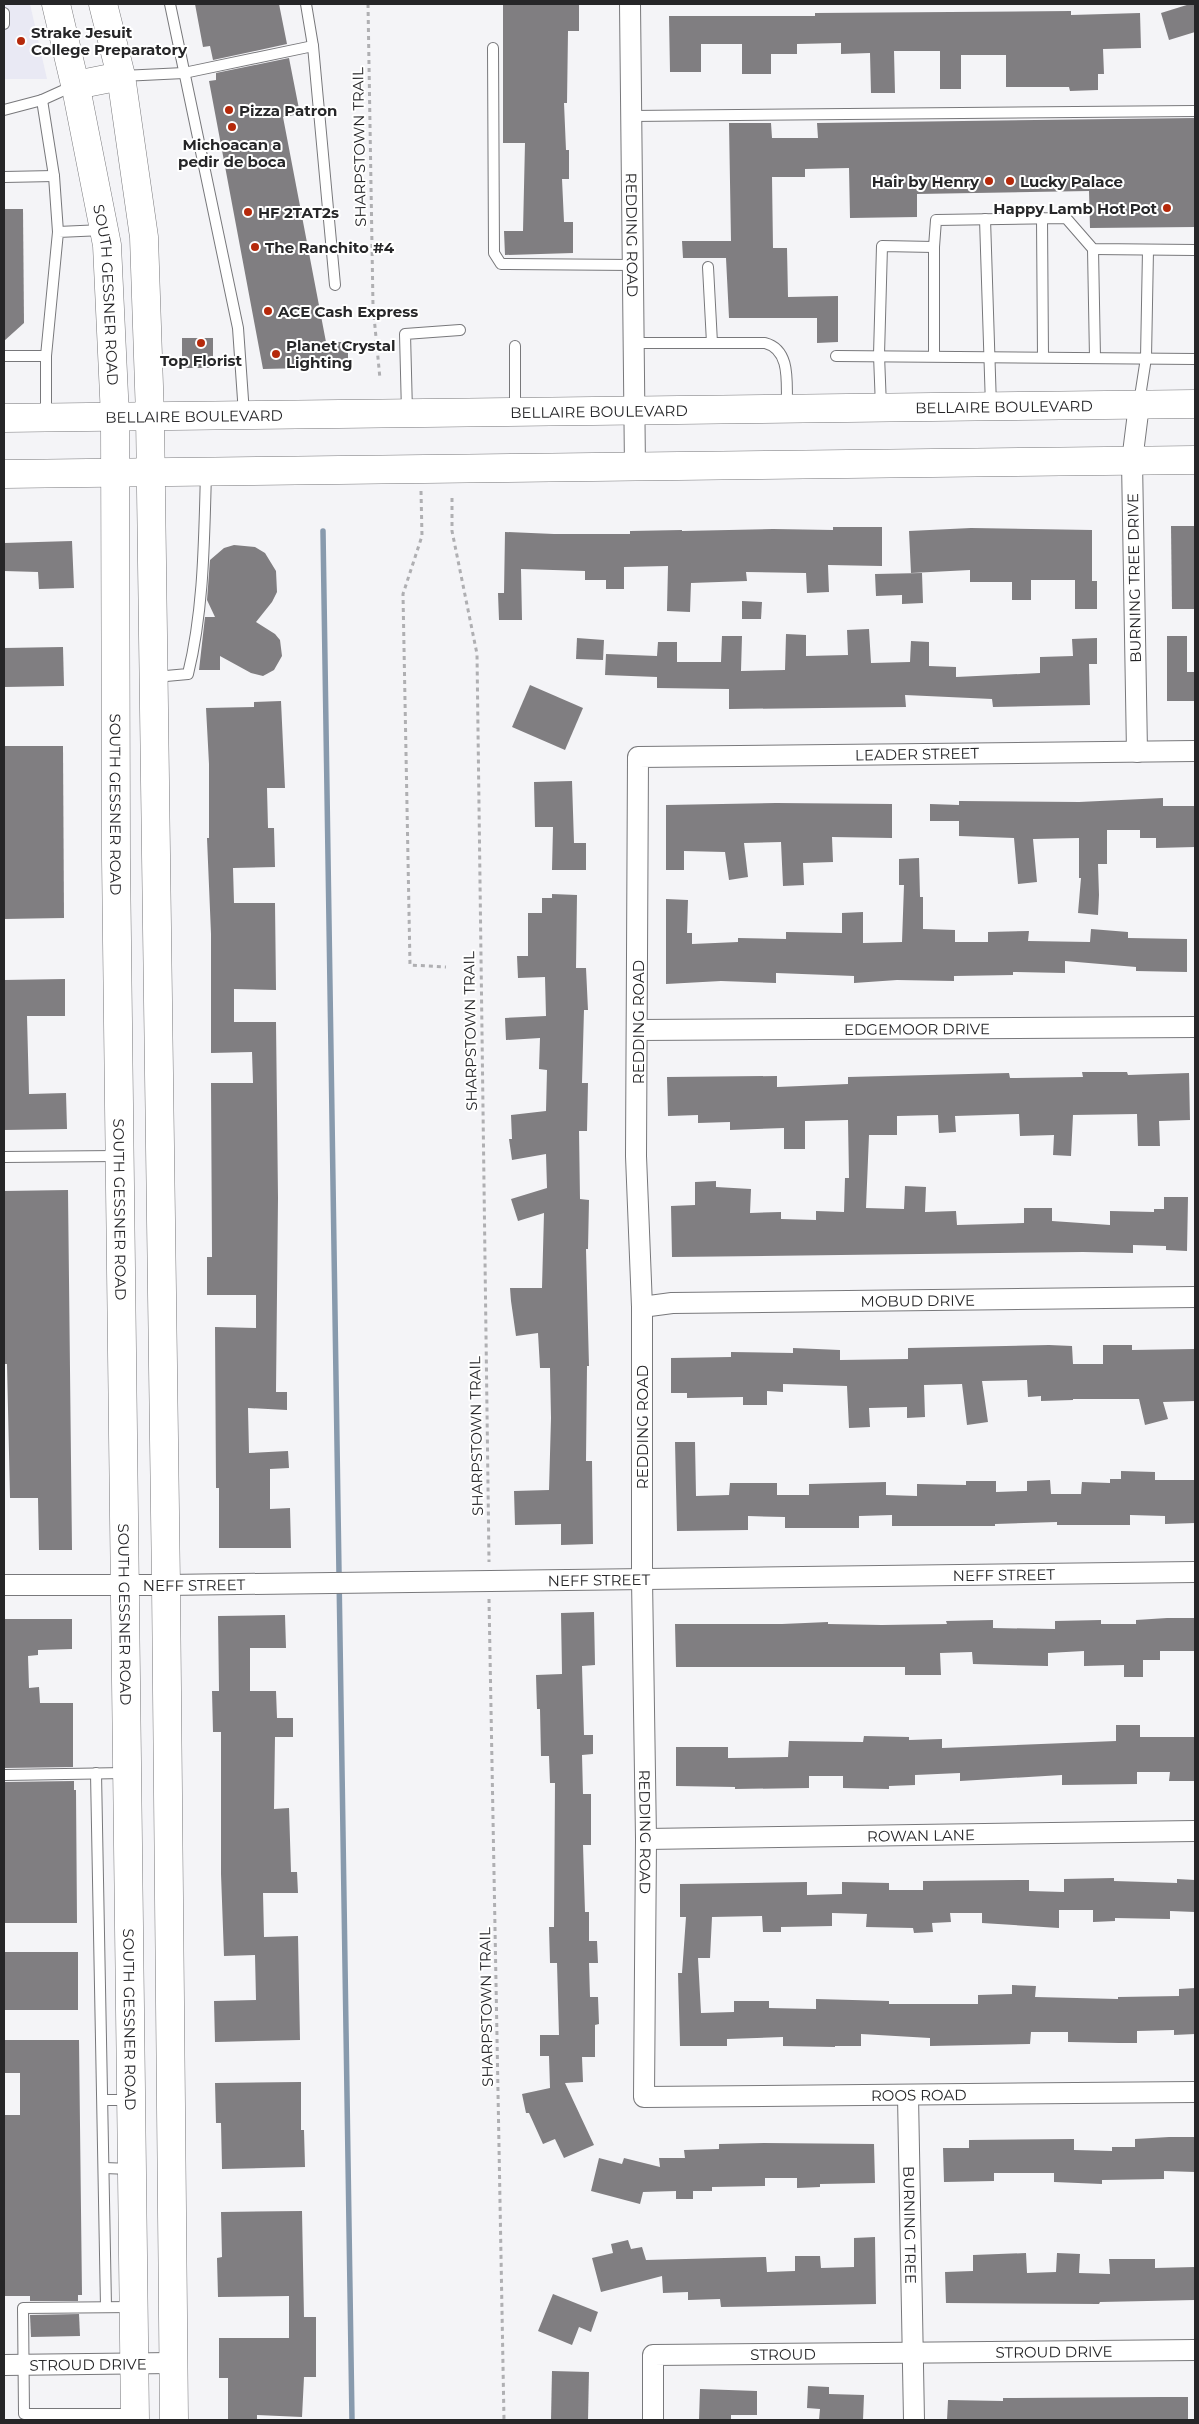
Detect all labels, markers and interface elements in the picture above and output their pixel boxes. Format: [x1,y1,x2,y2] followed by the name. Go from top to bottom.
[31,23,188,59] place label: Strake Jesuit College Preparatory
[15,35,27,47] marker: Strake Jesuit College Preparatory
[348,67,370,227] street label: SHARPSTOWN TRAIL
[239,101,337,120] place label: Pizza Patron
[223,104,235,116] marker: Pizza Patron
[226,121,238,133] marker: Michoacan a pedir de boca
[178,135,286,171] place label: Michoacan a pedir de boca
[872,172,980,191] place label: Hair by Henry
[1020,172,1123,191] place label: Lucky Palace
[622,173,643,297] street label: REDDING ROAD
[983,175,995,187] marker: Hair by Henry
[1004,175,1016,187] marker: Lucky Palace
[993,199,1157,218] place label: Happy Lamb Hot Pot
[1161,202,1173,214] marker: Happy Lamb Hot Pot
[90,203,123,386] street label: SOUTH GESSNER ROAD
[258,203,339,222] place label: HF 2TAT2s
[242,206,254,218] marker: HF 2TAT2s
[265,238,395,257] place label: The Ranchito #4
[249,241,261,253] marker: The Ranchito #4
[277,302,418,321] place label: ACE Cash Express
[262,305,274,317] marker: ACE Cash Express
[286,336,396,372] place label: Planet Crystal Lighting
[195,337,207,349] marker: Top Florist
[270,348,282,360] marker: Planet Crystal Lighting
[160,351,243,370] place label: Top Florist
[915,396,1093,417] street label: BELLAIRE BOULEVARD
[510,400,688,422] street label: BELLAIRE BOULEVARD
[105,405,283,426] street label: BELLAIRE BOULEVARD
[1123,493,1145,663] street label: BURNING TREE DRIVE
[106,713,126,896] street label: SOUTH GESSNER ROAD
[855,743,980,765] street label: LEADER STREET
[459,951,481,1111] street label: SHARPSTOWN TRAIL
[629,960,648,1084] street label: REDDING ROAD
[844,1019,990,1038] street label: EDGEMOOR DRIVE
[110,1118,131,1300] street label: SOUTH GESSNER ROAD
[860,1290,975,1310] street label: MOBUD DRIVE
[465,1356,487,1516] street label: SHARPSTOWN TRAIL
[633,1365,652,1489] street label: REDDING ROAD
[115,1523,136,1705] street label: SOUTH GESSNER ROAD
[953,1564,1056,1585] street label: NEFF STREET
[548,1569,651,1590] street label: NEFF STREET
[143,1574,246,1595] street label: NEFF STREET
[635,1769,656,1894] street label: REDDING ROAD
[867,1825,975,1845] street label: ROWAN LANE
[475,1927,497,2087] street label: SHARPSTOWN TRAIL
[120,1928,141,2110] street label: SOUTH GESSNER ROAD
[871,2085,967,2104] street label: ROOS ROAD
[900,2166,921,2284] street label: BURNING TREE
[995,2341,1113,2361] street label: STROUD DRIVE
[750,2344,816,2364] street label: STROUD
[29,2354,147,2374] street label: STROUD DRIVE

